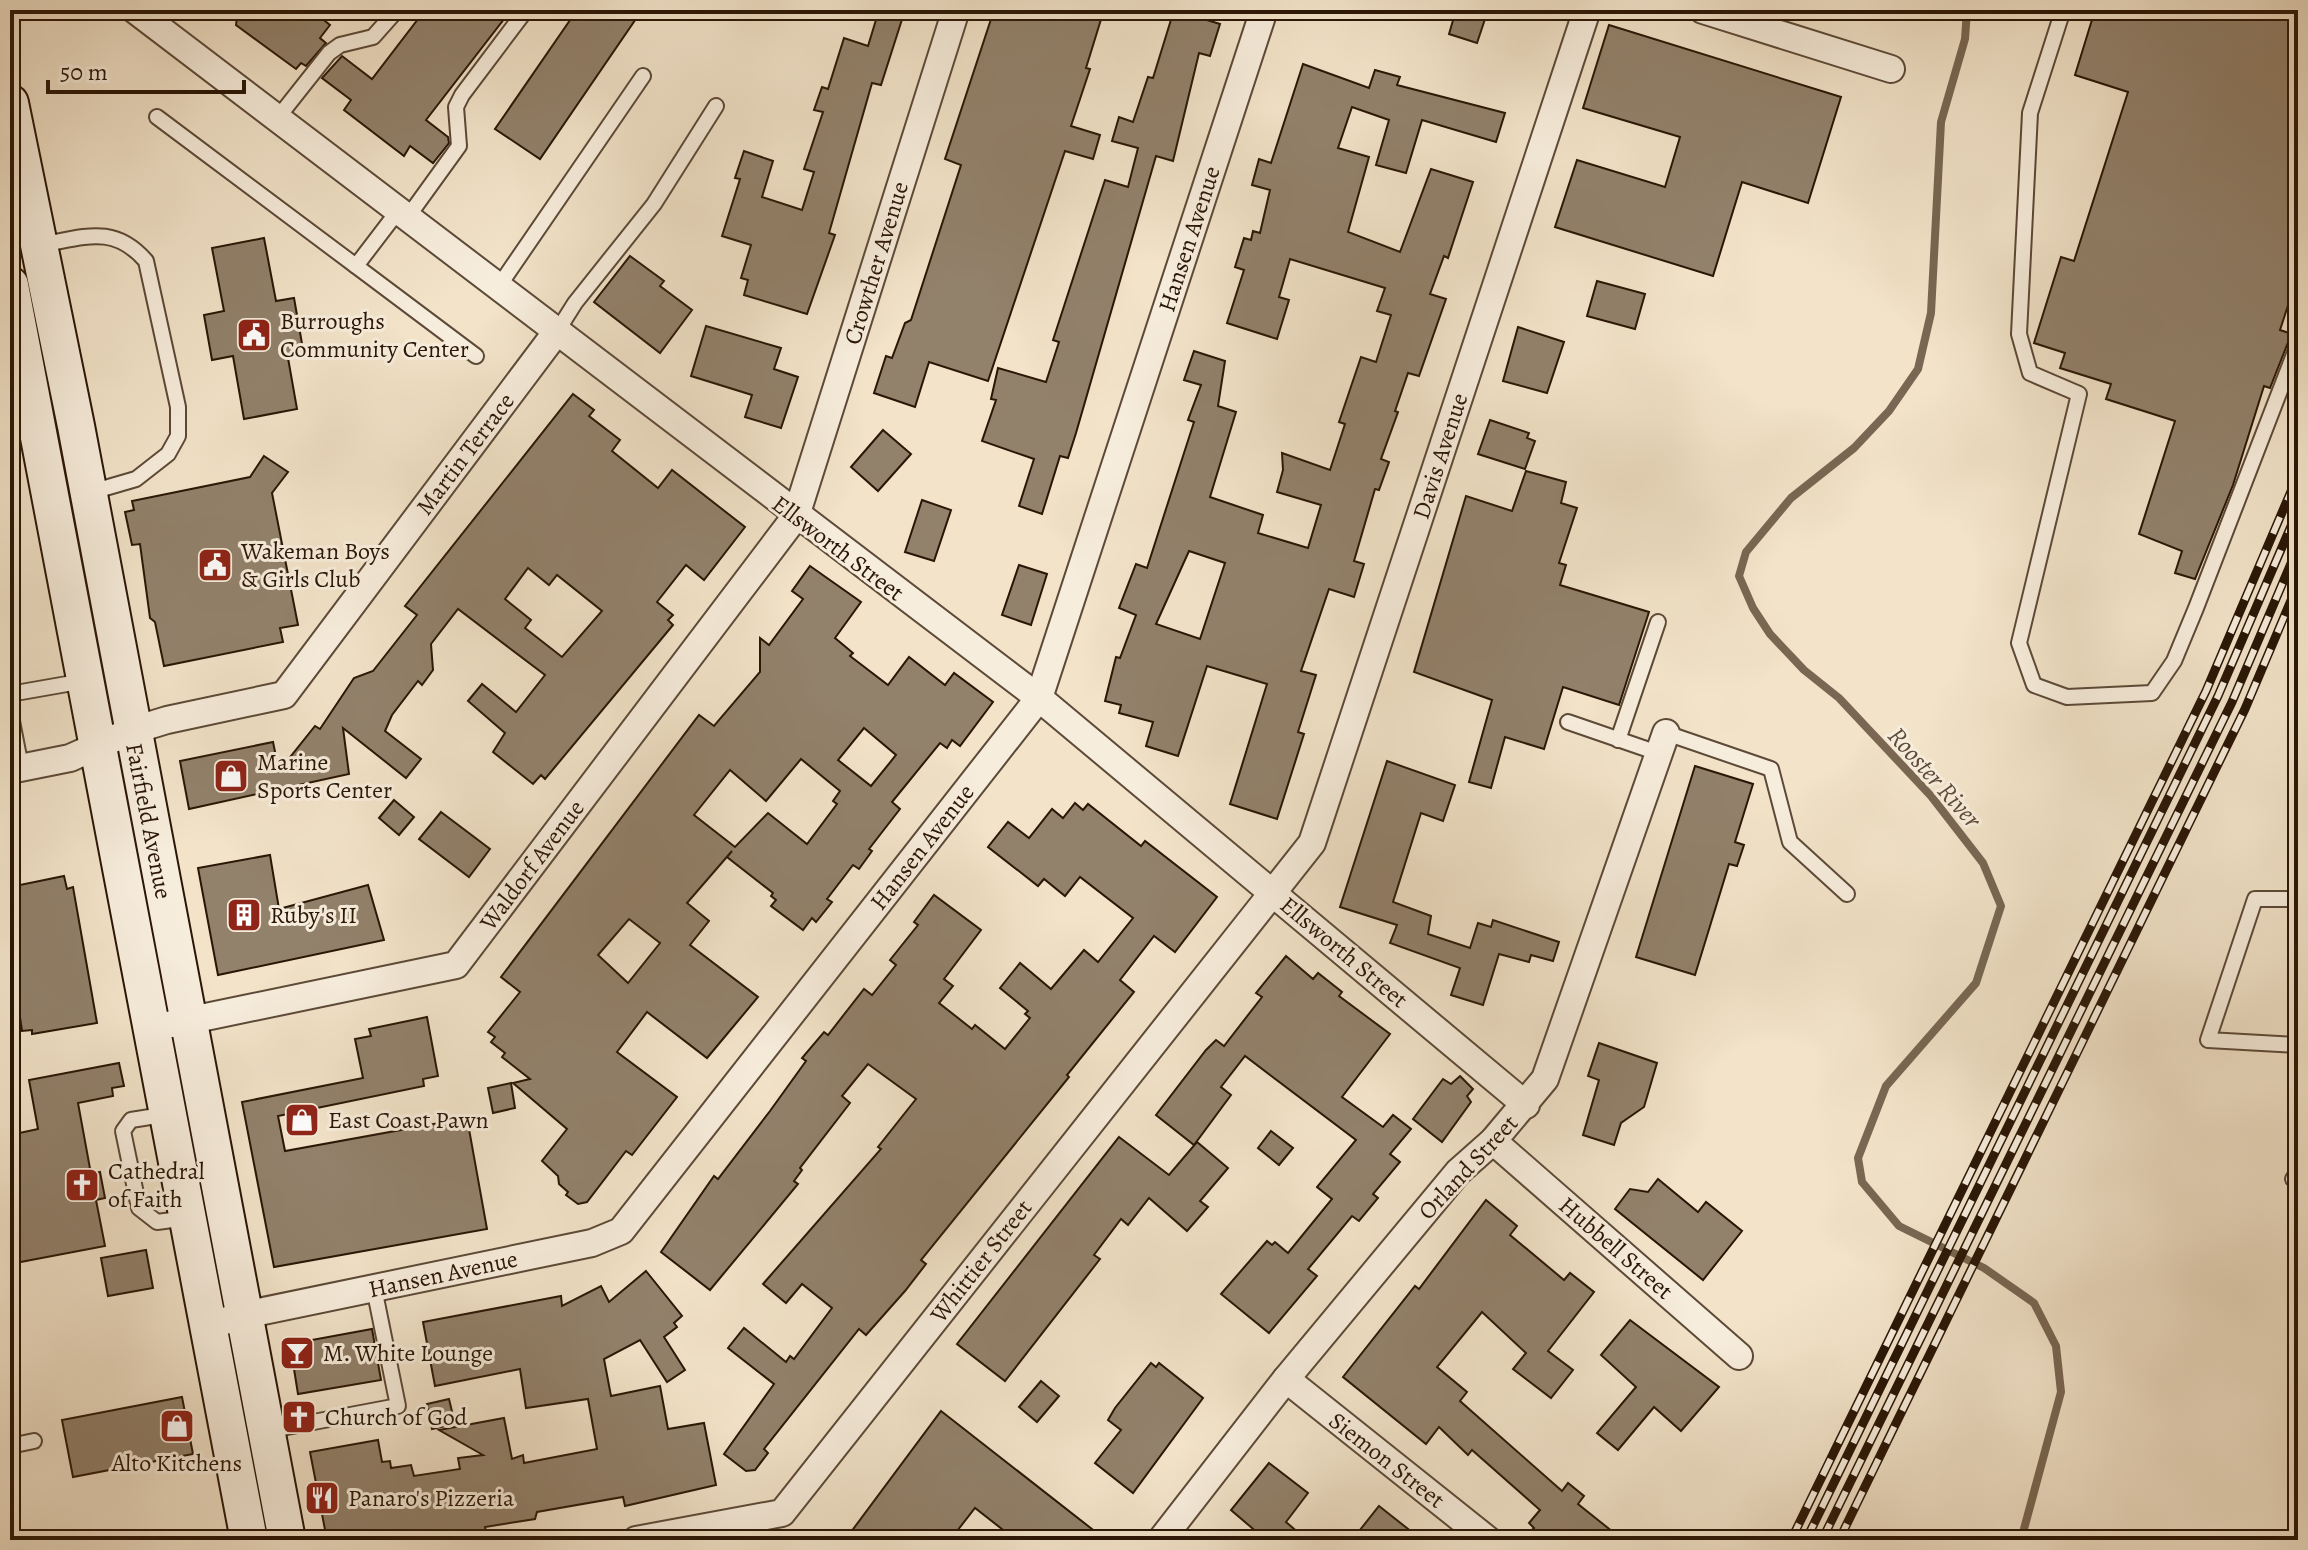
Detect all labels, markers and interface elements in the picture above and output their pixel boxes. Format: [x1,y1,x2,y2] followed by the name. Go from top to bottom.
[48,44,244,94] scale bar
[60,56,108,88] text: 50 m
[1150,162,1228,316] street label: Hansen Avenue
[836,178,916,348] street label: Crowther Avenue
[280,305,469,365] place label: Burroughs Community Center
[235,316,273,354] public building icon: Burroughs Community Center
[408,386,522,522] street label: Martin Terrace
[1405,389,1475,523] street label: Davis Avenue
[765,488,911,608] street label: Ellsworth Street
[240,535,390,595] place label: Wakeman Boys & Girls Club
[196,546,234,584] public building icon: Wakeman Boys & Girls Club
[1880,719,1990,836] water label: Rooster River
[118,740,180,902] street label: Fairfield Avenue
[257,746,392,806] place label: Marine Sports Center
[212,757,250,795] shop icon: Marine Sports Center
[863,777,981,917] street label: Hansen Avenue
[472,793,592,938] street label: Waldorf Avenue
[1273,889,1415,1015] street label: Ellsworth Street
[225,896,263,934] building icon: Ruby's II
[270,899,357,931] place label: Ruby's II
[283,1101,321,1139] shop icon: East Coast Pawn
[328,1104,489,1136] place label: East Coast Pawn
[1411,1108,1525,1226] street label: Orland Street
[108,1155,205,1215] place label: Cathedral of Faith
[63,1166,101,1204] church icon: Cathedral of Faith
[1552,1189,1680,1307] street label: Hubbell Street
[922,1193,1039,1330] street label: Whittier Street
[365,1243,521,1305] street label: Hansen Avenue
[278,1334,316,1372] bar icon: M. White Lounge
[323,1337,493,1369] place label: M. White Lounge
[280,1398,318,1436] church icon: Church of God
[325,1401,468,1433] place label: Church of God
[1322,1405,1452,1515] street label: Siemon Street
[158,1407,196,1445] shop icon: Alto Kitchens
[111,1447,242,1479] place label: Alto Kitchens
[303,1479,341,1517] restaurant icon: Panaro's Pizzeria
[348,1482,515,1514] place label: Panaro's Pizzeria

